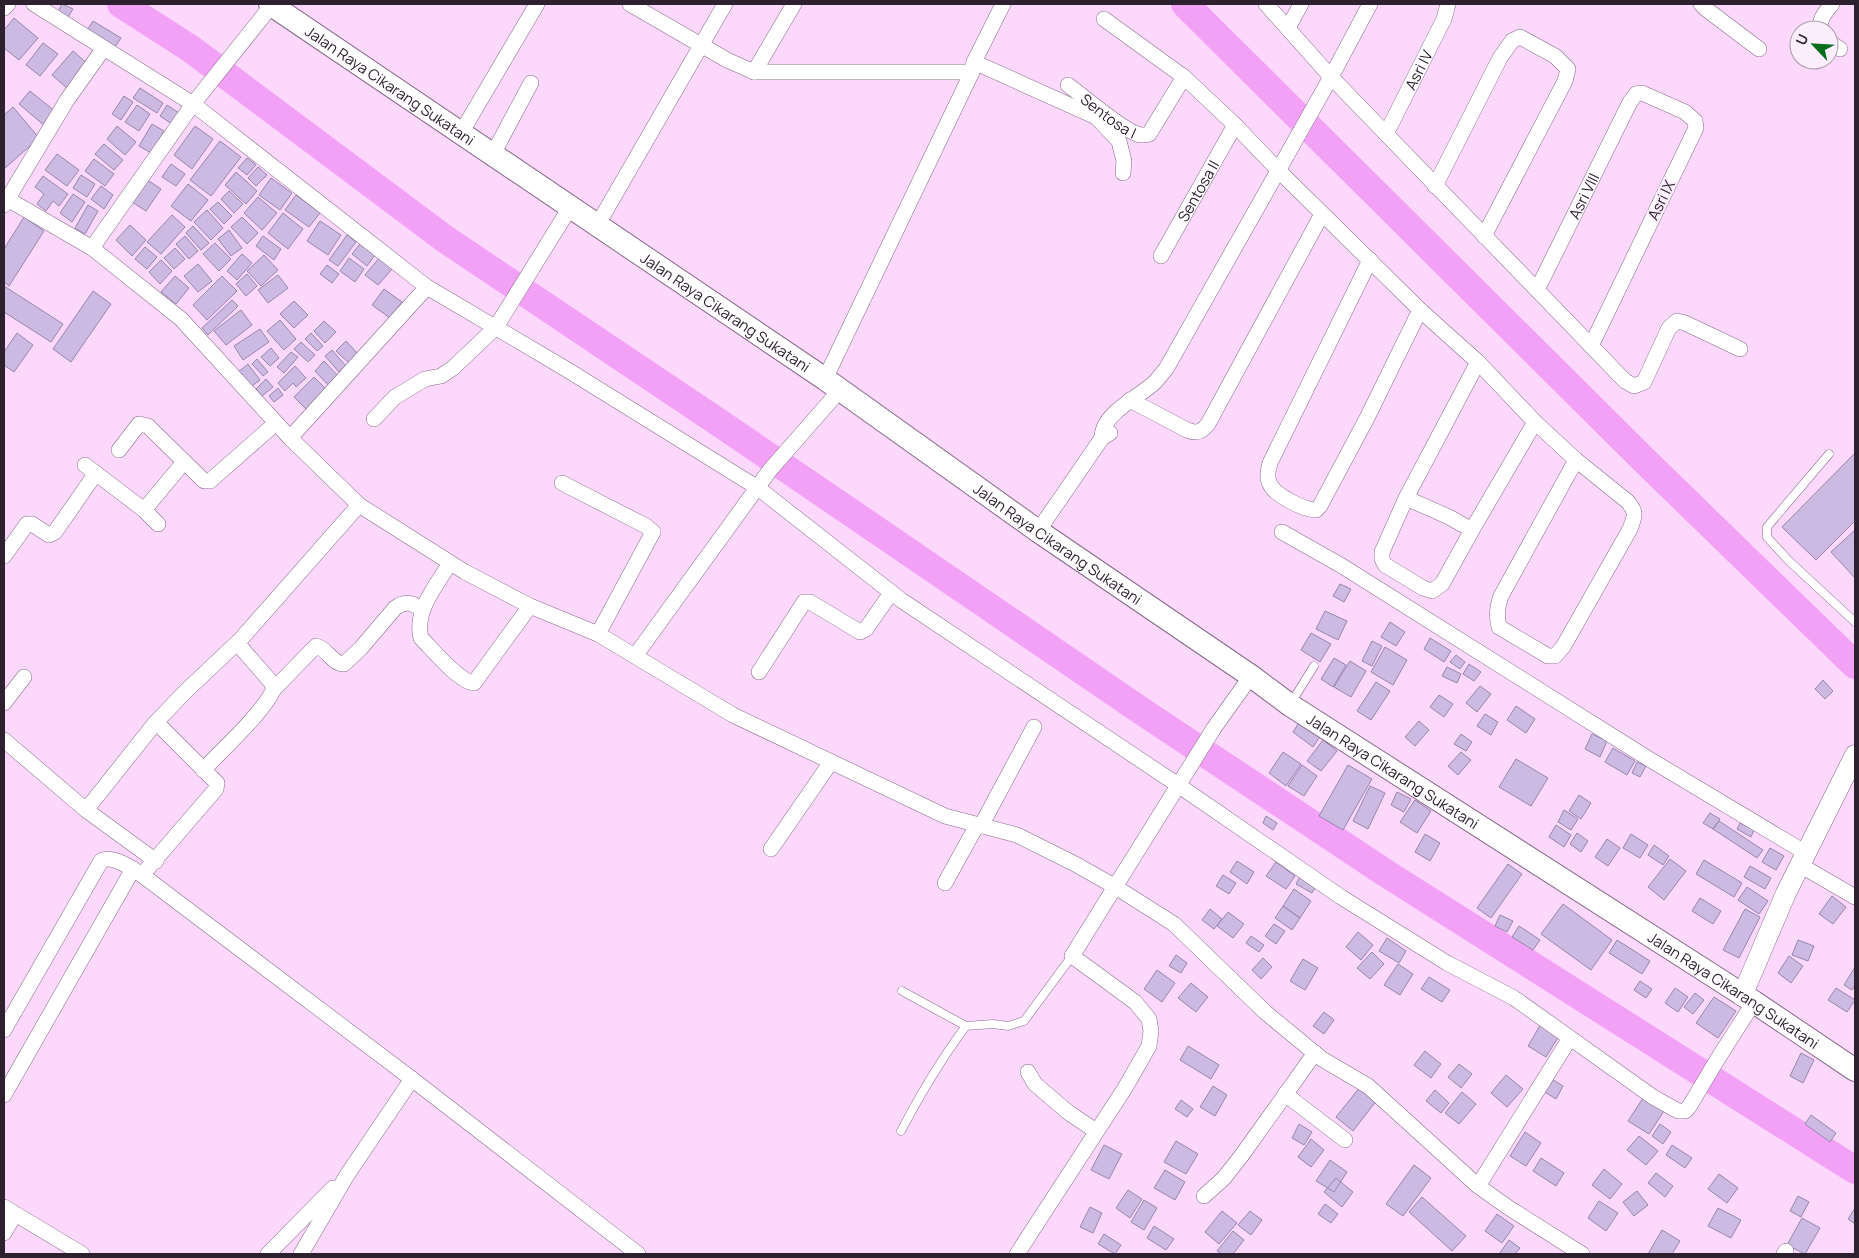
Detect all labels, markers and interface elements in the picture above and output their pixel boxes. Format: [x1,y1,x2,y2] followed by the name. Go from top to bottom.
[301,20,479,150] street label: Jalan Raya Cikarang Sukatani
[1789,20,1839,70] north arrow
[1791,31,1813,48] text: U
[1400,46,1437,93] street label: Asri IV
[1076,88,1140,143] street label: Sentosa I
[1172,156,1224,225] street label: Sentosa II
[1563,169,1604,222] street label: Asri VIII
[1642,177,1680,223] street label: Asri IX
[637,247,815,377] street label: Jalan Raya Cikarang Sukatani
[969,478,1146,609] street label: Jalan Raya Cikarang Sukatani
[1303,708,1483,834] street label: Jalan Raya Cikarang Sukatani
[1644,926,1823,1053] street label: Jalan Raya Cikarang Sukatani

